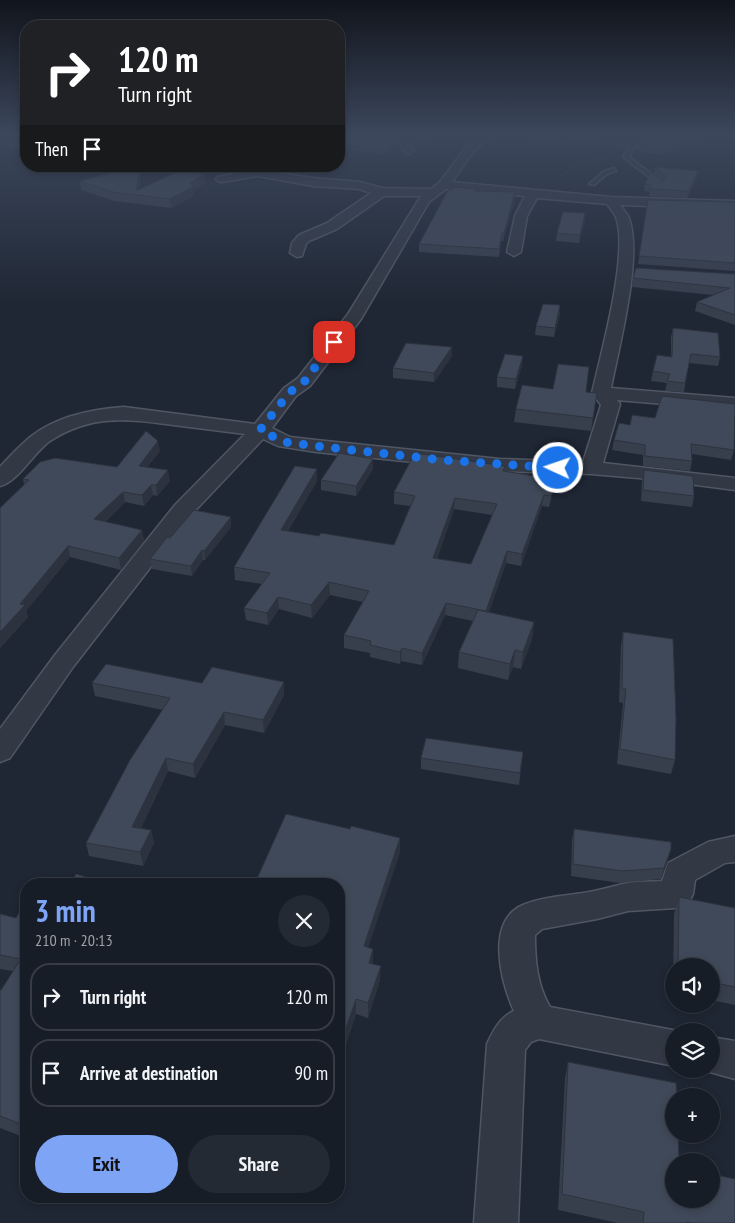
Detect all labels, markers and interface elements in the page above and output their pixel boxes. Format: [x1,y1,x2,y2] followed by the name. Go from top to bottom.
[118,36,199,82] text: 120 m
[35,40,100,105] icon: right
[118,80,192,108] text: Turn right
[78,135,106,163] icon: arrive
[35,137,68,161] text: Then
[313,321,355,363] pin
[320,328,348,356] icon: arrive
[531,441,583,493] position arrow
[35,891,96,930] text: 3 min
[278,895,330,947] button: close
[35,930,113,950] text: 210 m · 20:13
[665,958,720,1208] map controls
[665,958,720,1013] button: sound
[37,983,65,1011] icon: right
[80,985,146,1009] text: Turn right
[286,985,328,1009] text: 120 m
[665,1023,720,1078] button: layers
[37,1059,65,1087] icon: arrive
[80,1061,218,1085] text: Arrive at destination
[295,1061,328,1085] text: 90 m
[665,1088,720,1143] button: +
[35,1135,178,1193] button: Exit
[188,1135,330,1193] button: Share
[665,1153,720,1208] button: −

